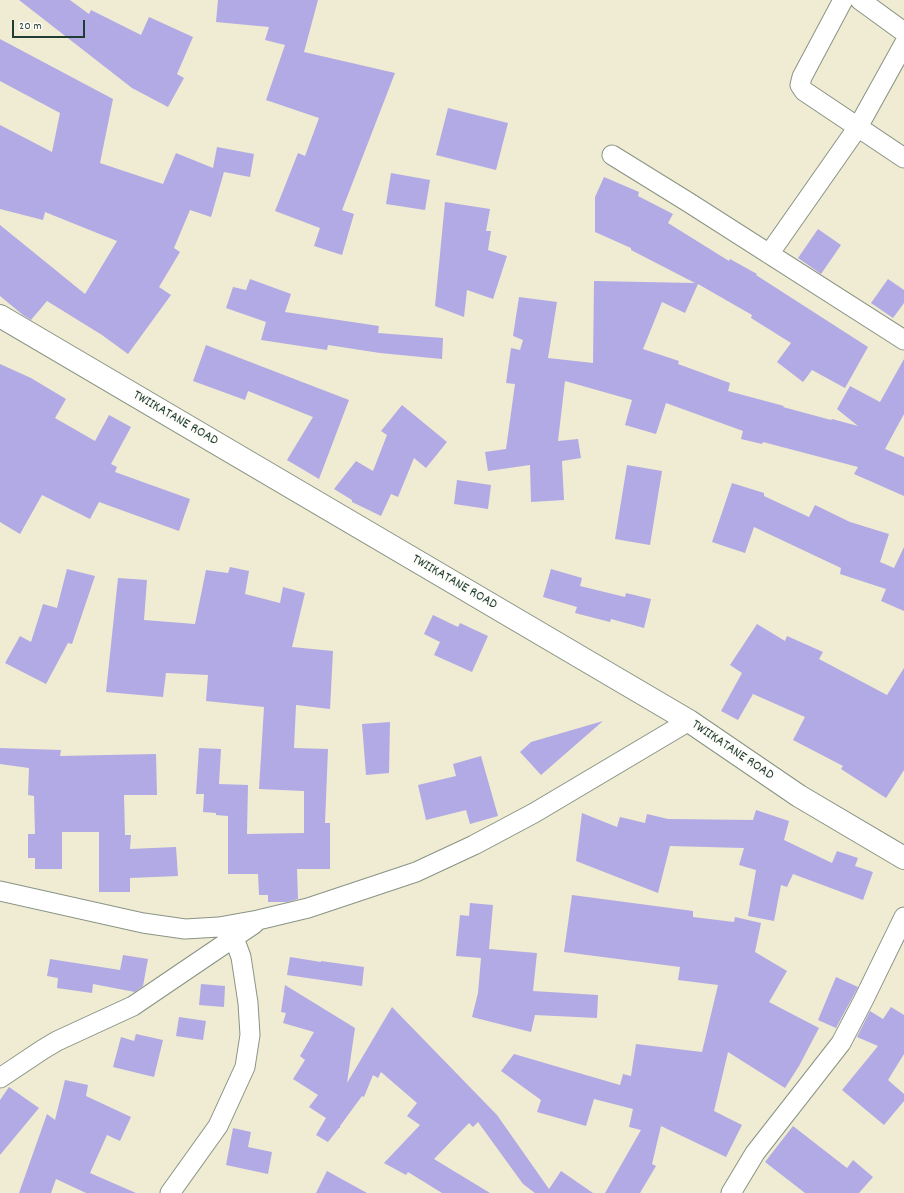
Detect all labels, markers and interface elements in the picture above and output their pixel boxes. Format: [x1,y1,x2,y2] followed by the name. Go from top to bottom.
[14,12,87,38] scale bar
[19,18,42,35] text: 20 m
[129,388,221,450] street label: TWIIKATANE ROAD
[408,552,500,614] street label: TWIIKATANE ROAD
[688,717,776,785] street label: TWIIKATANE ROAD

